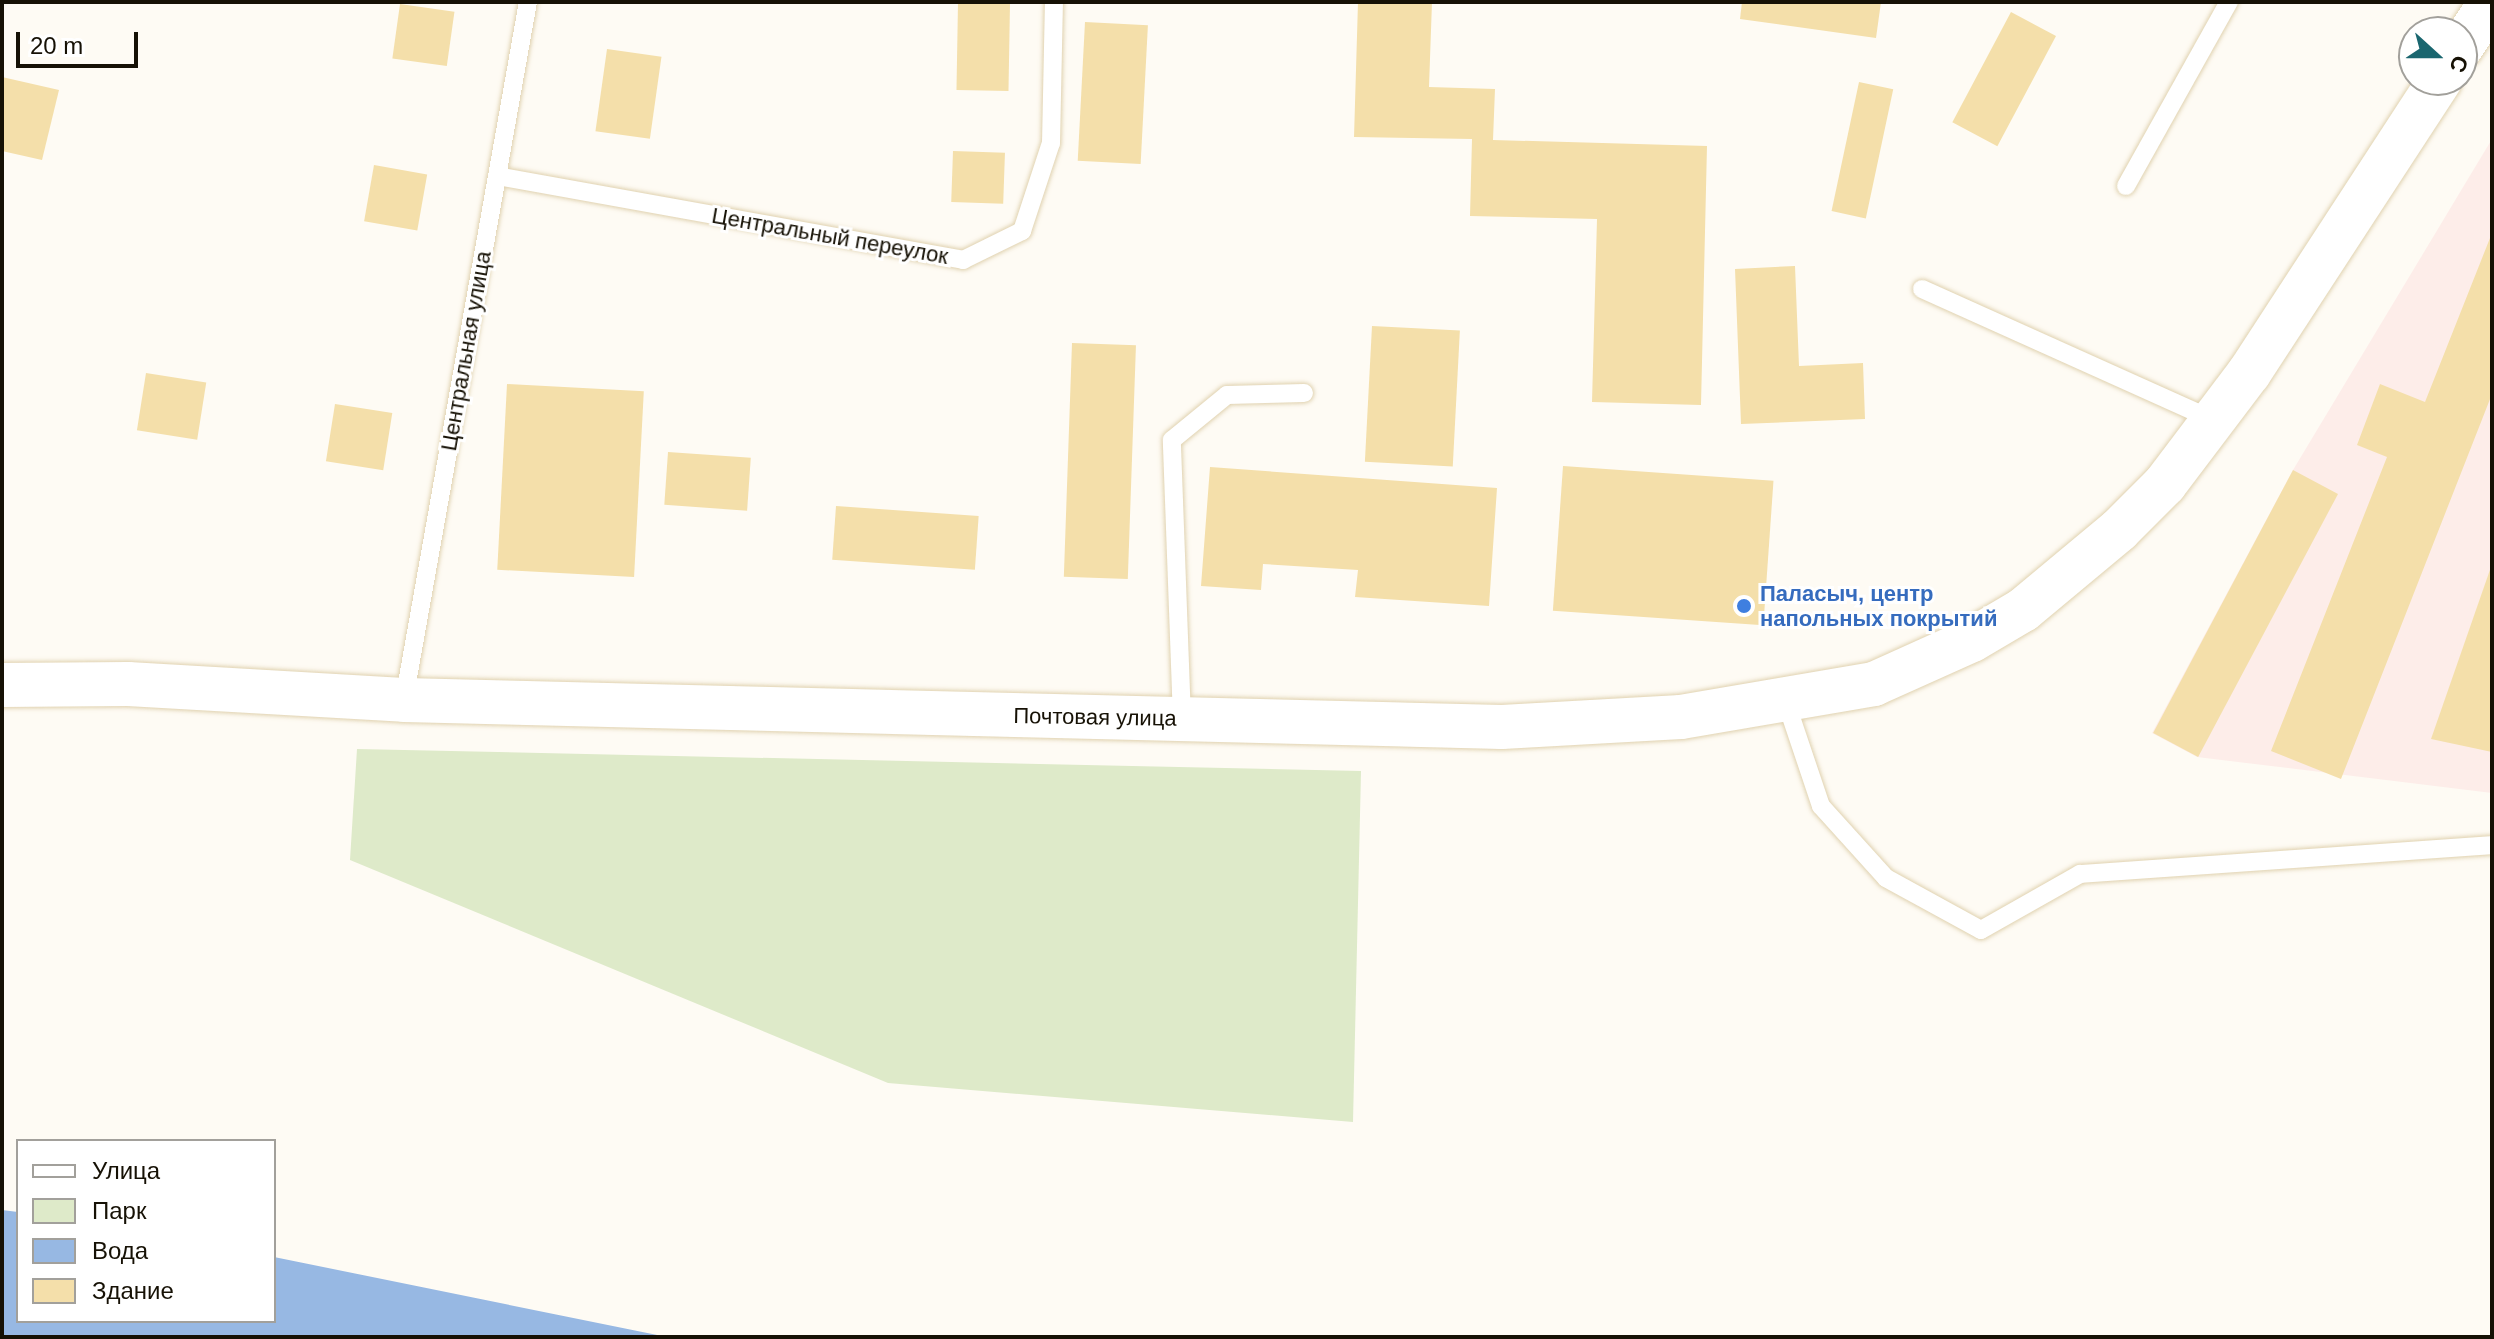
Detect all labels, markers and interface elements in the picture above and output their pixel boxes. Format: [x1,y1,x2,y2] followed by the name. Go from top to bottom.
[20,16,142,66] scale bar
[2398,16,2478,96] north arrow
[30,32,83,59] text: 20 m
[2444,52,2474,76] text: С
[710,202,950,270] street label: Центральный переулок
[435,249,497,453] street label: Центральная улица
[1760,580,1997,632] place label: Паласыч, центр напольных покрытий
[1735,597,1753,615] marker: Паласыч, центр напольных покрытий
[1013,702,1177,732] street label: Почтовая улица
[16,1139,276,1323] legend
[92,1157,160,1184] text: Улица
[92,1197,146,1224] text: Парк
[92,1237,148,1264] text: Вода
[92,1277,174,1304] text: Здание

